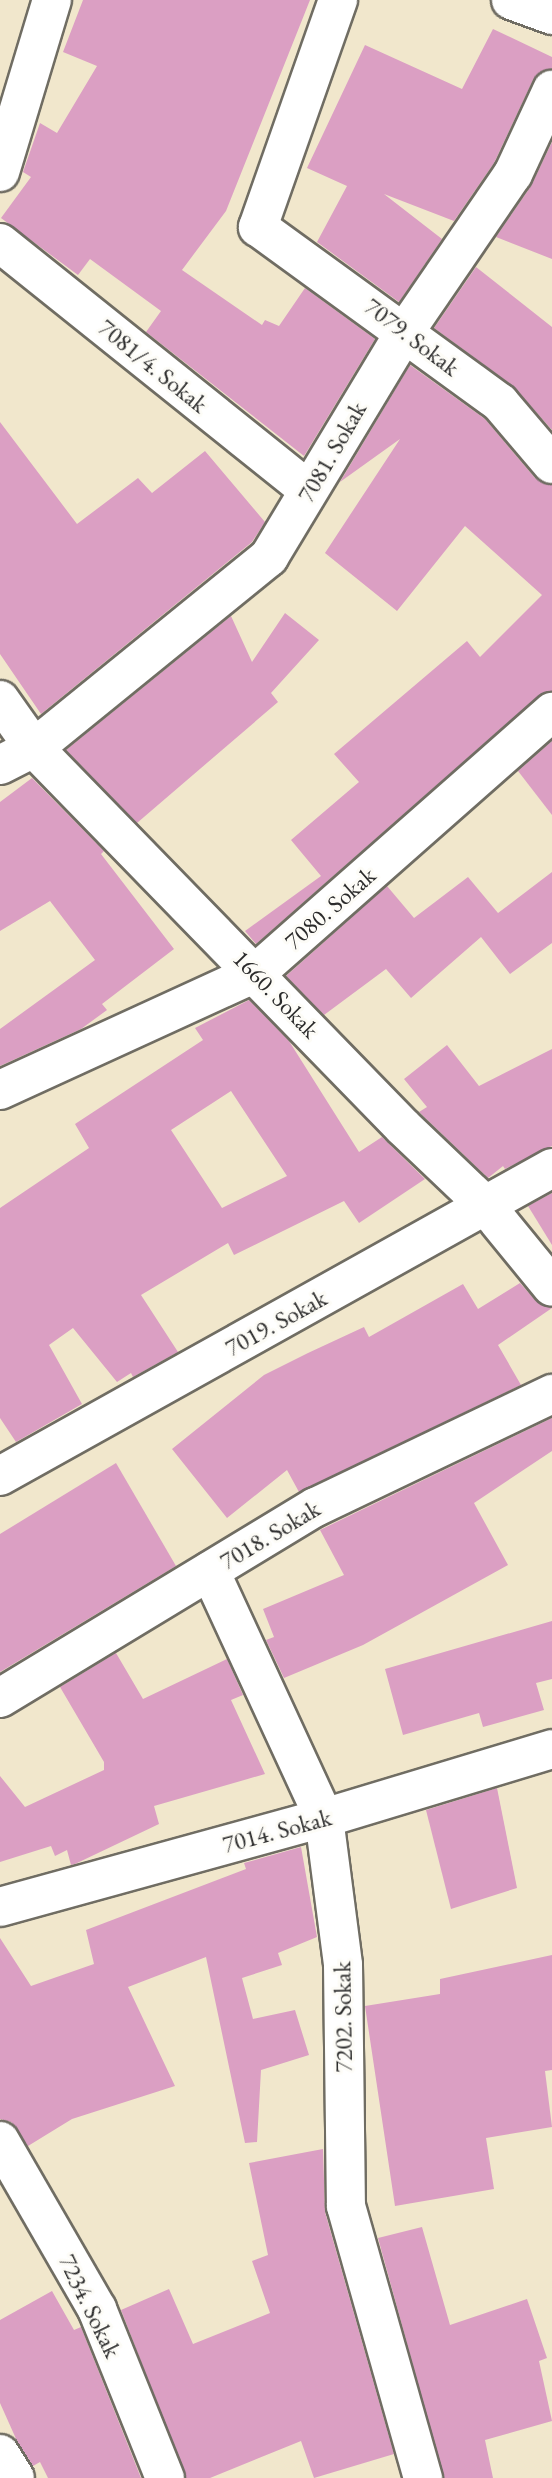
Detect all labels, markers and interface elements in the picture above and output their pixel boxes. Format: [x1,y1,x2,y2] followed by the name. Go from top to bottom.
[359,292,465,382] street label: 7079. Sokak
[93,313,213,419] street label: 7081/4. Sokak
[292,397,372,507] street label: 7081. Sokak
[279,861,381,955] street label: 7080. Sokak
[227,944,325,1044] street label: 1660. Sokak
[220,1283,332,1363] street label: 7019. Sokak
[215,1494,325,1576] street label: 7018. Sokak
[220,1803,334,1859] street label: 7014. Sokak
[328,1961,358,2073] street label: 7202. Sokak
[53,2250,127,2362] street label: 7234. Sokak

